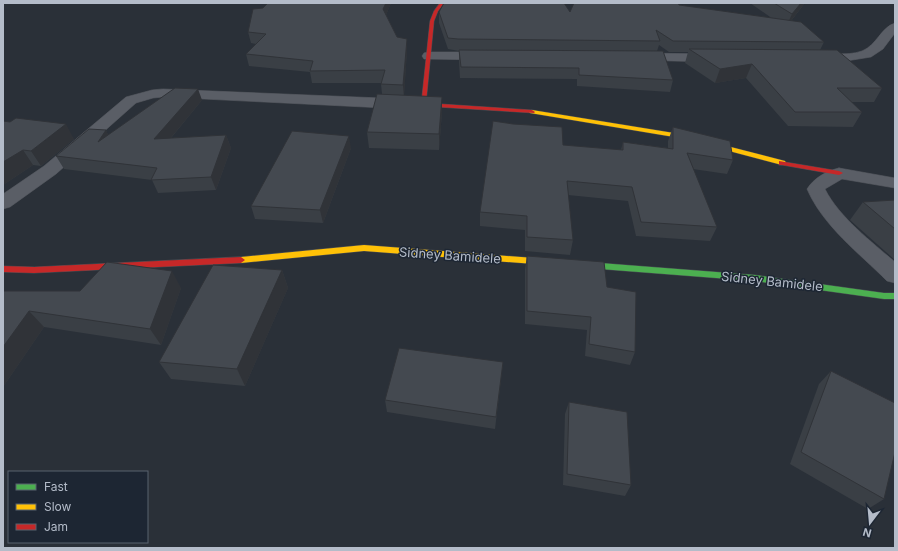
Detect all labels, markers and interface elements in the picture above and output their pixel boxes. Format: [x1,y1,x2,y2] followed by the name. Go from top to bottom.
[399,243,501,267] street label: Sidney Bamidele
[720,268,824,294] street label: Sidney Bamidele
[8,471,148,543] legend
[44,479,68,494] text: Fast
[44,499,72,514] text: Slow
[850,503,890,543] north arrow
[44,519,68,534] text: Jam
[861,525,873,540] text: N

